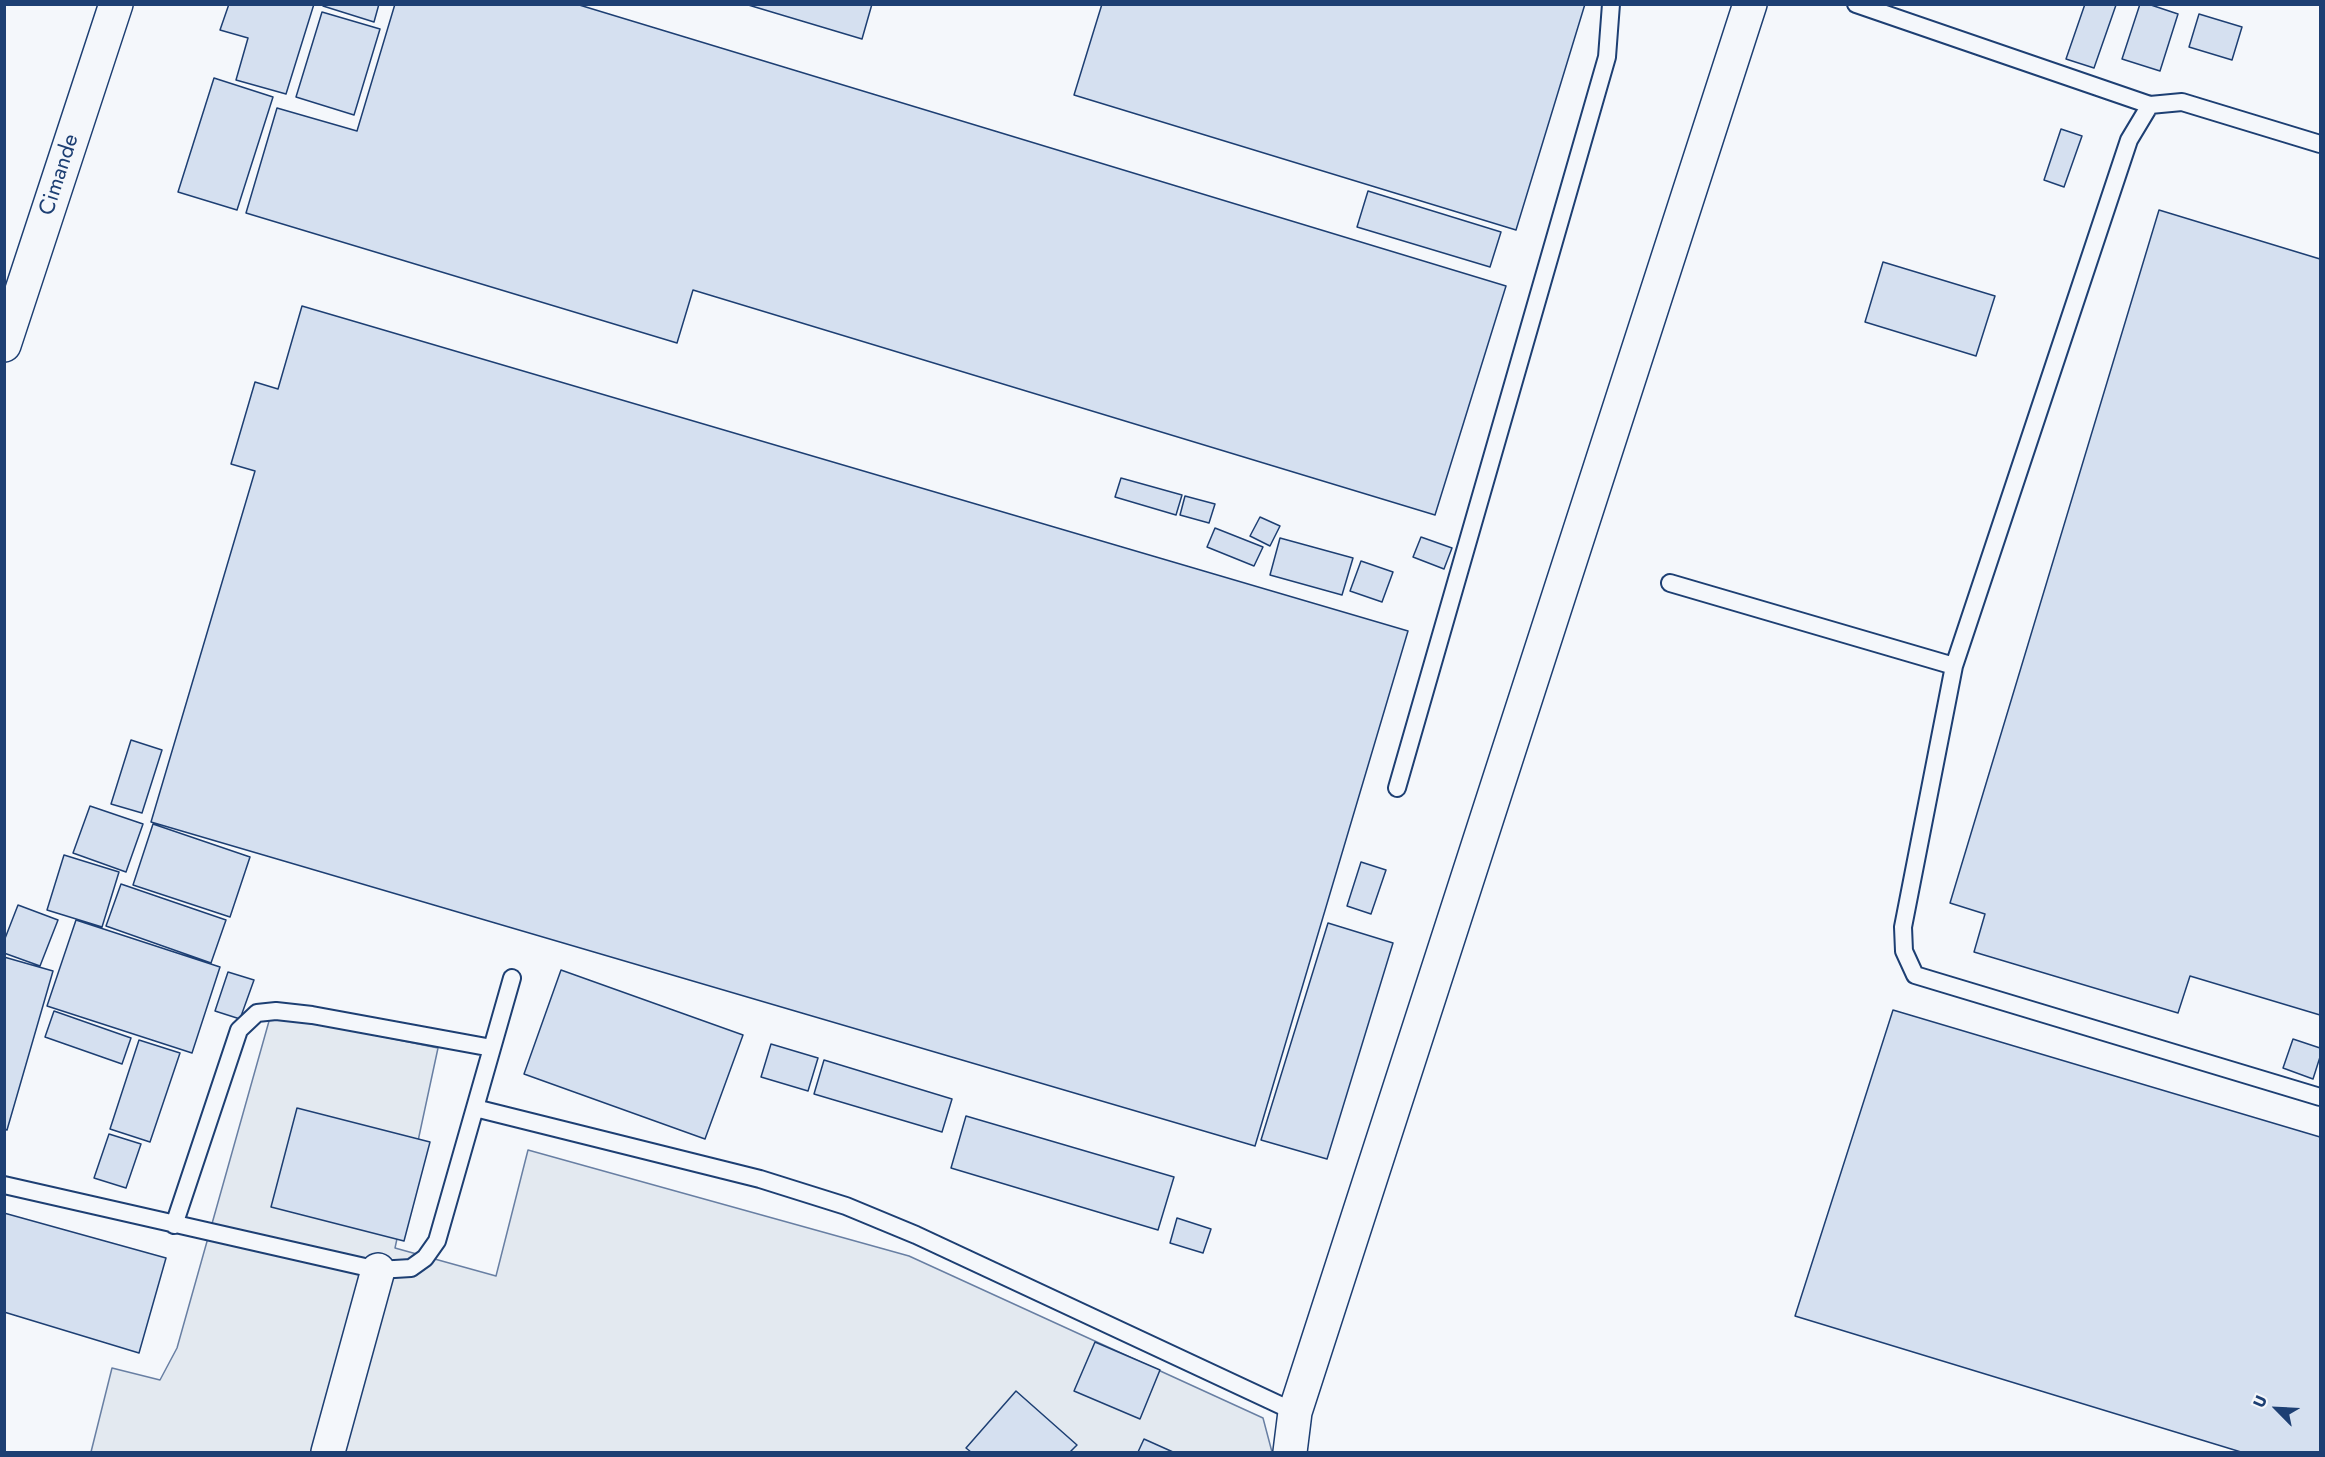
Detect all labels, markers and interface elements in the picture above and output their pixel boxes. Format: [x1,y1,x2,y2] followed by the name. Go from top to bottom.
[34,131,86,219] street label: Cimande
[2247,1379,2307,1439] north arrow
[2247,1392,2273,1411] text: U

